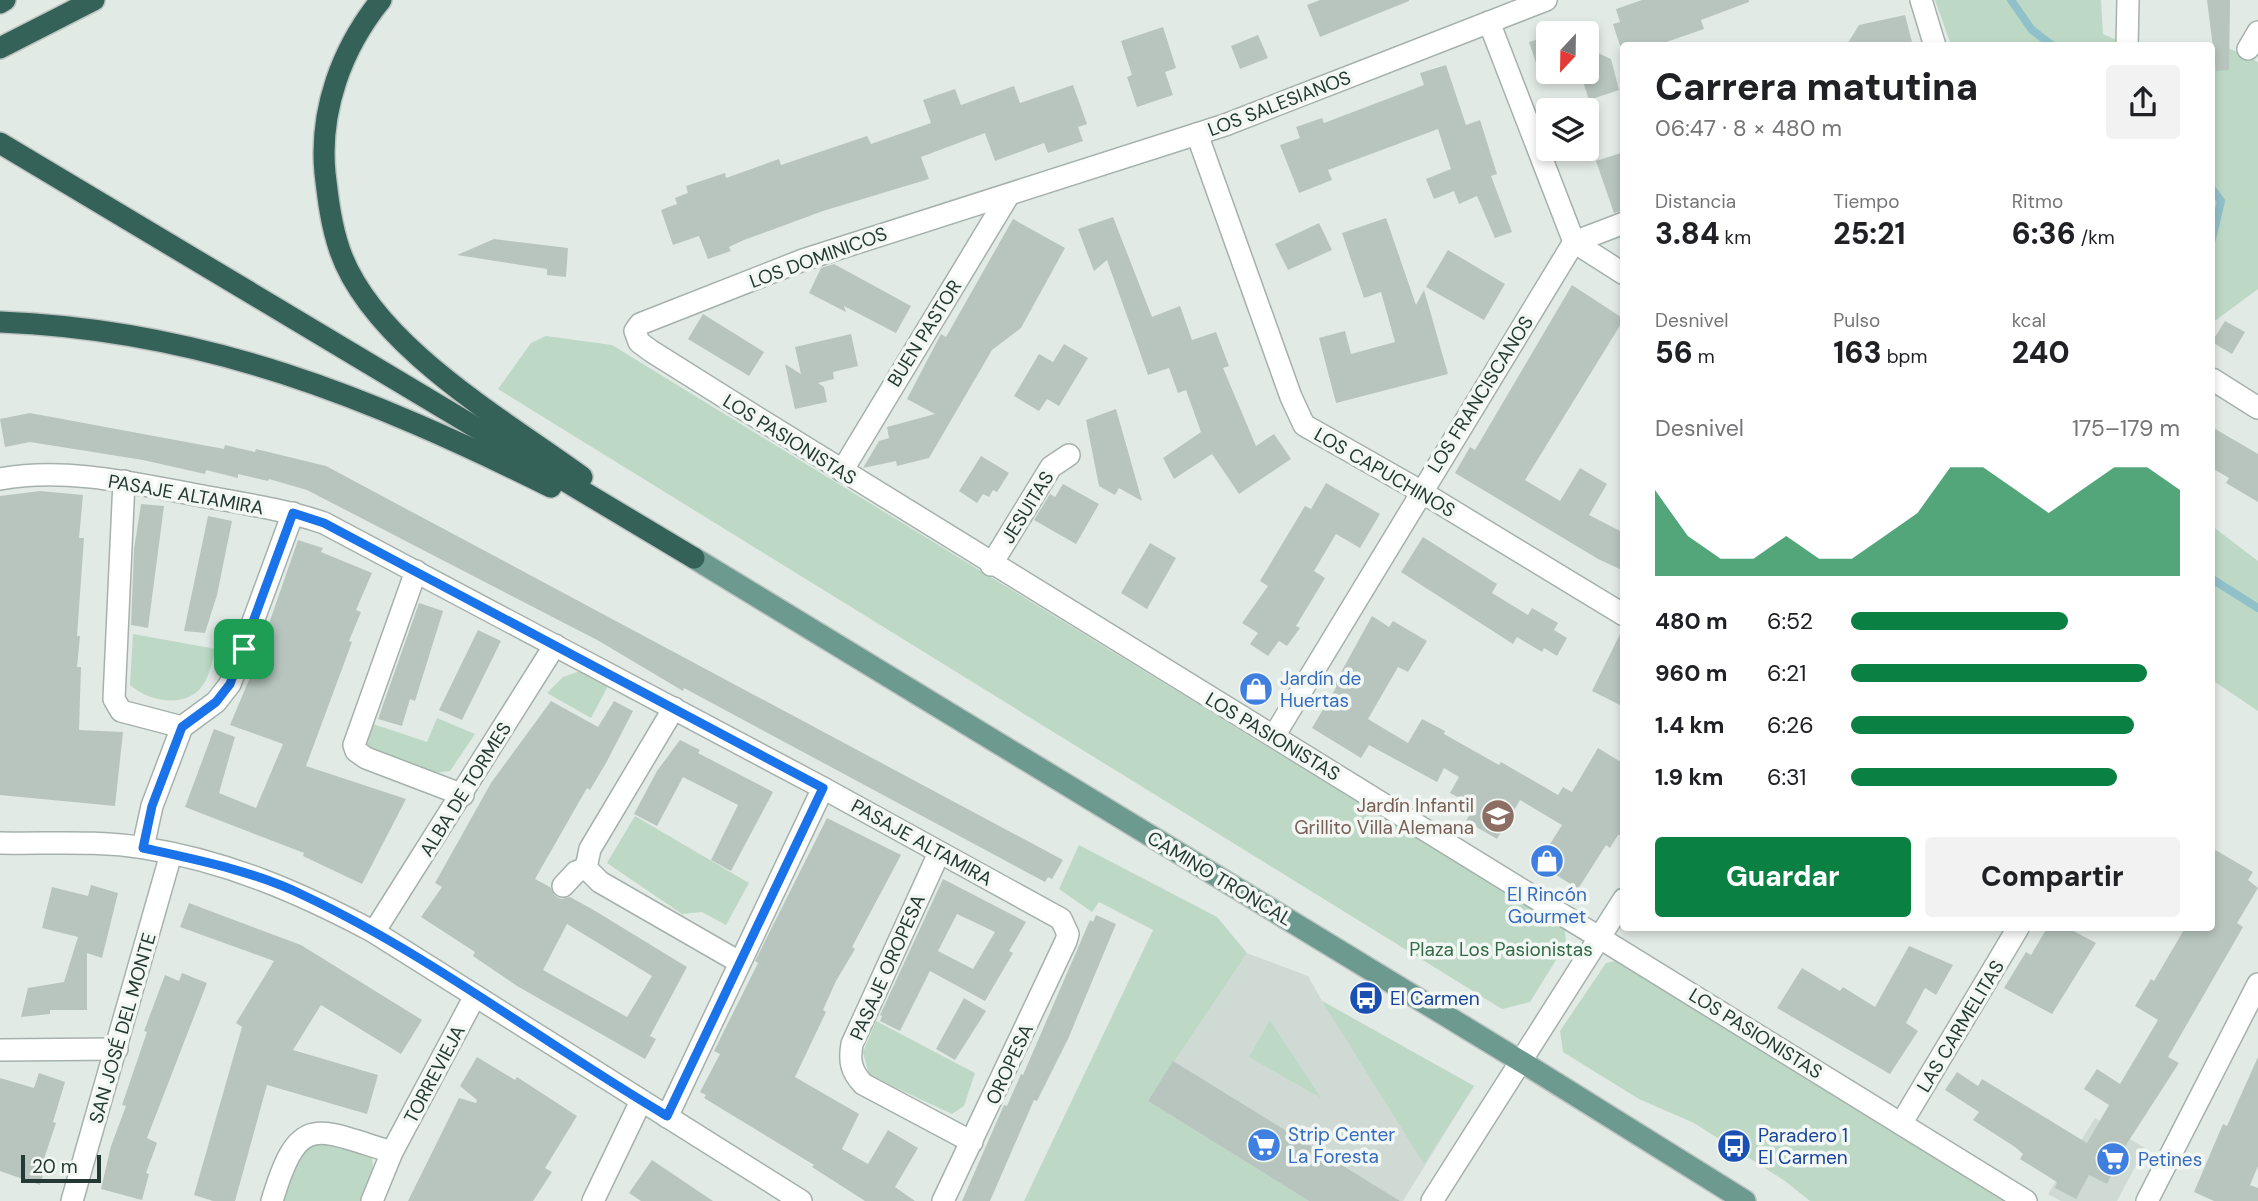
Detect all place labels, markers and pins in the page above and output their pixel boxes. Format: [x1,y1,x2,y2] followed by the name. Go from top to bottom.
[214,619,274,679] pin
[1280,666,1361,713] place label: Jardín de Huertas
[1237,670,1275,708] shop icon: Jardín de Huertas
[1294,793,1474,840] place label: Jardín Infantil Grillito Villa Alemana
[1479,797,1517,835] school or university icon: Jardín Infantil Grillito Villa Alemana
[1528,842,1566,880] shop icon: El Rincón Gourmet
[1507,882,1587,929] place label: El Rincón Gourmet
[1347,979,1385,1017] bus stop icon: El Carmen
[1390,986,1480,1011] place label: El Carmen
[1288,1122,1395,1169] place label: Strip Center La Foresta
[1758,1123,1848,1170] place label: Paradero 1 El Carmen
[1245,1126,1283,1164] supermarket icon: Strip Center La Foresta
[1715,1127,1753,1165] bus stop icon: Paradero 1 El Carmen
[2094,1140,2132,1178] supermarket icon: Petines
[2138,1147,2202,1172] place label: Petines

